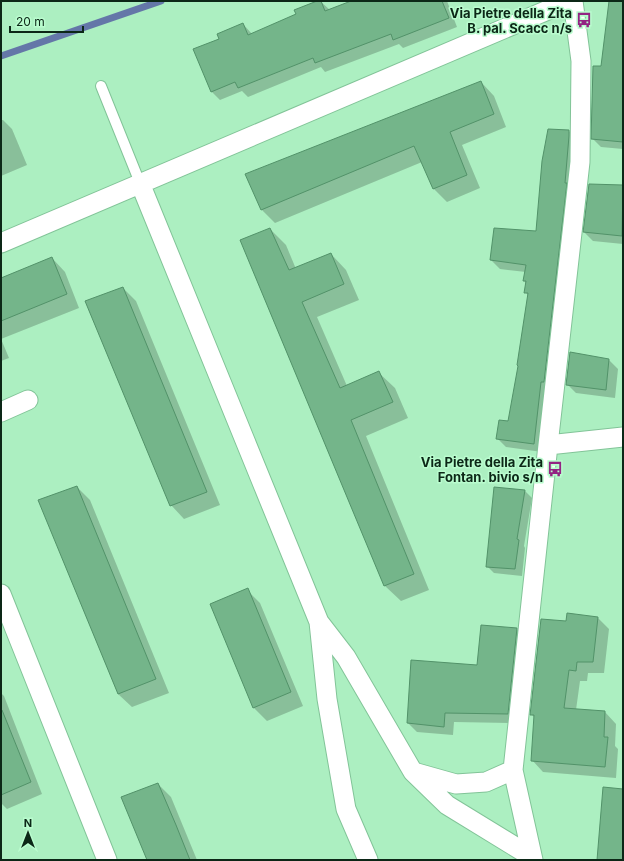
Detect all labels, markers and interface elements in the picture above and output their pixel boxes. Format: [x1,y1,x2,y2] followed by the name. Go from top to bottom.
[450,5,572,36] place label: Via Pietre della Zita B. pal. Scacc n/s
[10,8,83,34] scale bar
[575,11,593,29] bus stop icon: Via Pietre della Zita B. pal. Scacc n/s
[16,14,45,29] text: 20 m
[421,454,543,485] place label: Via Pietre della Zita Fontan. bivio s/n
[546,460,564,478] bus stop icon: Via Pietre della Zita Fontan. bivio s/n
[8,813,48,853] north arrow
[24,816,32,830] text: N

